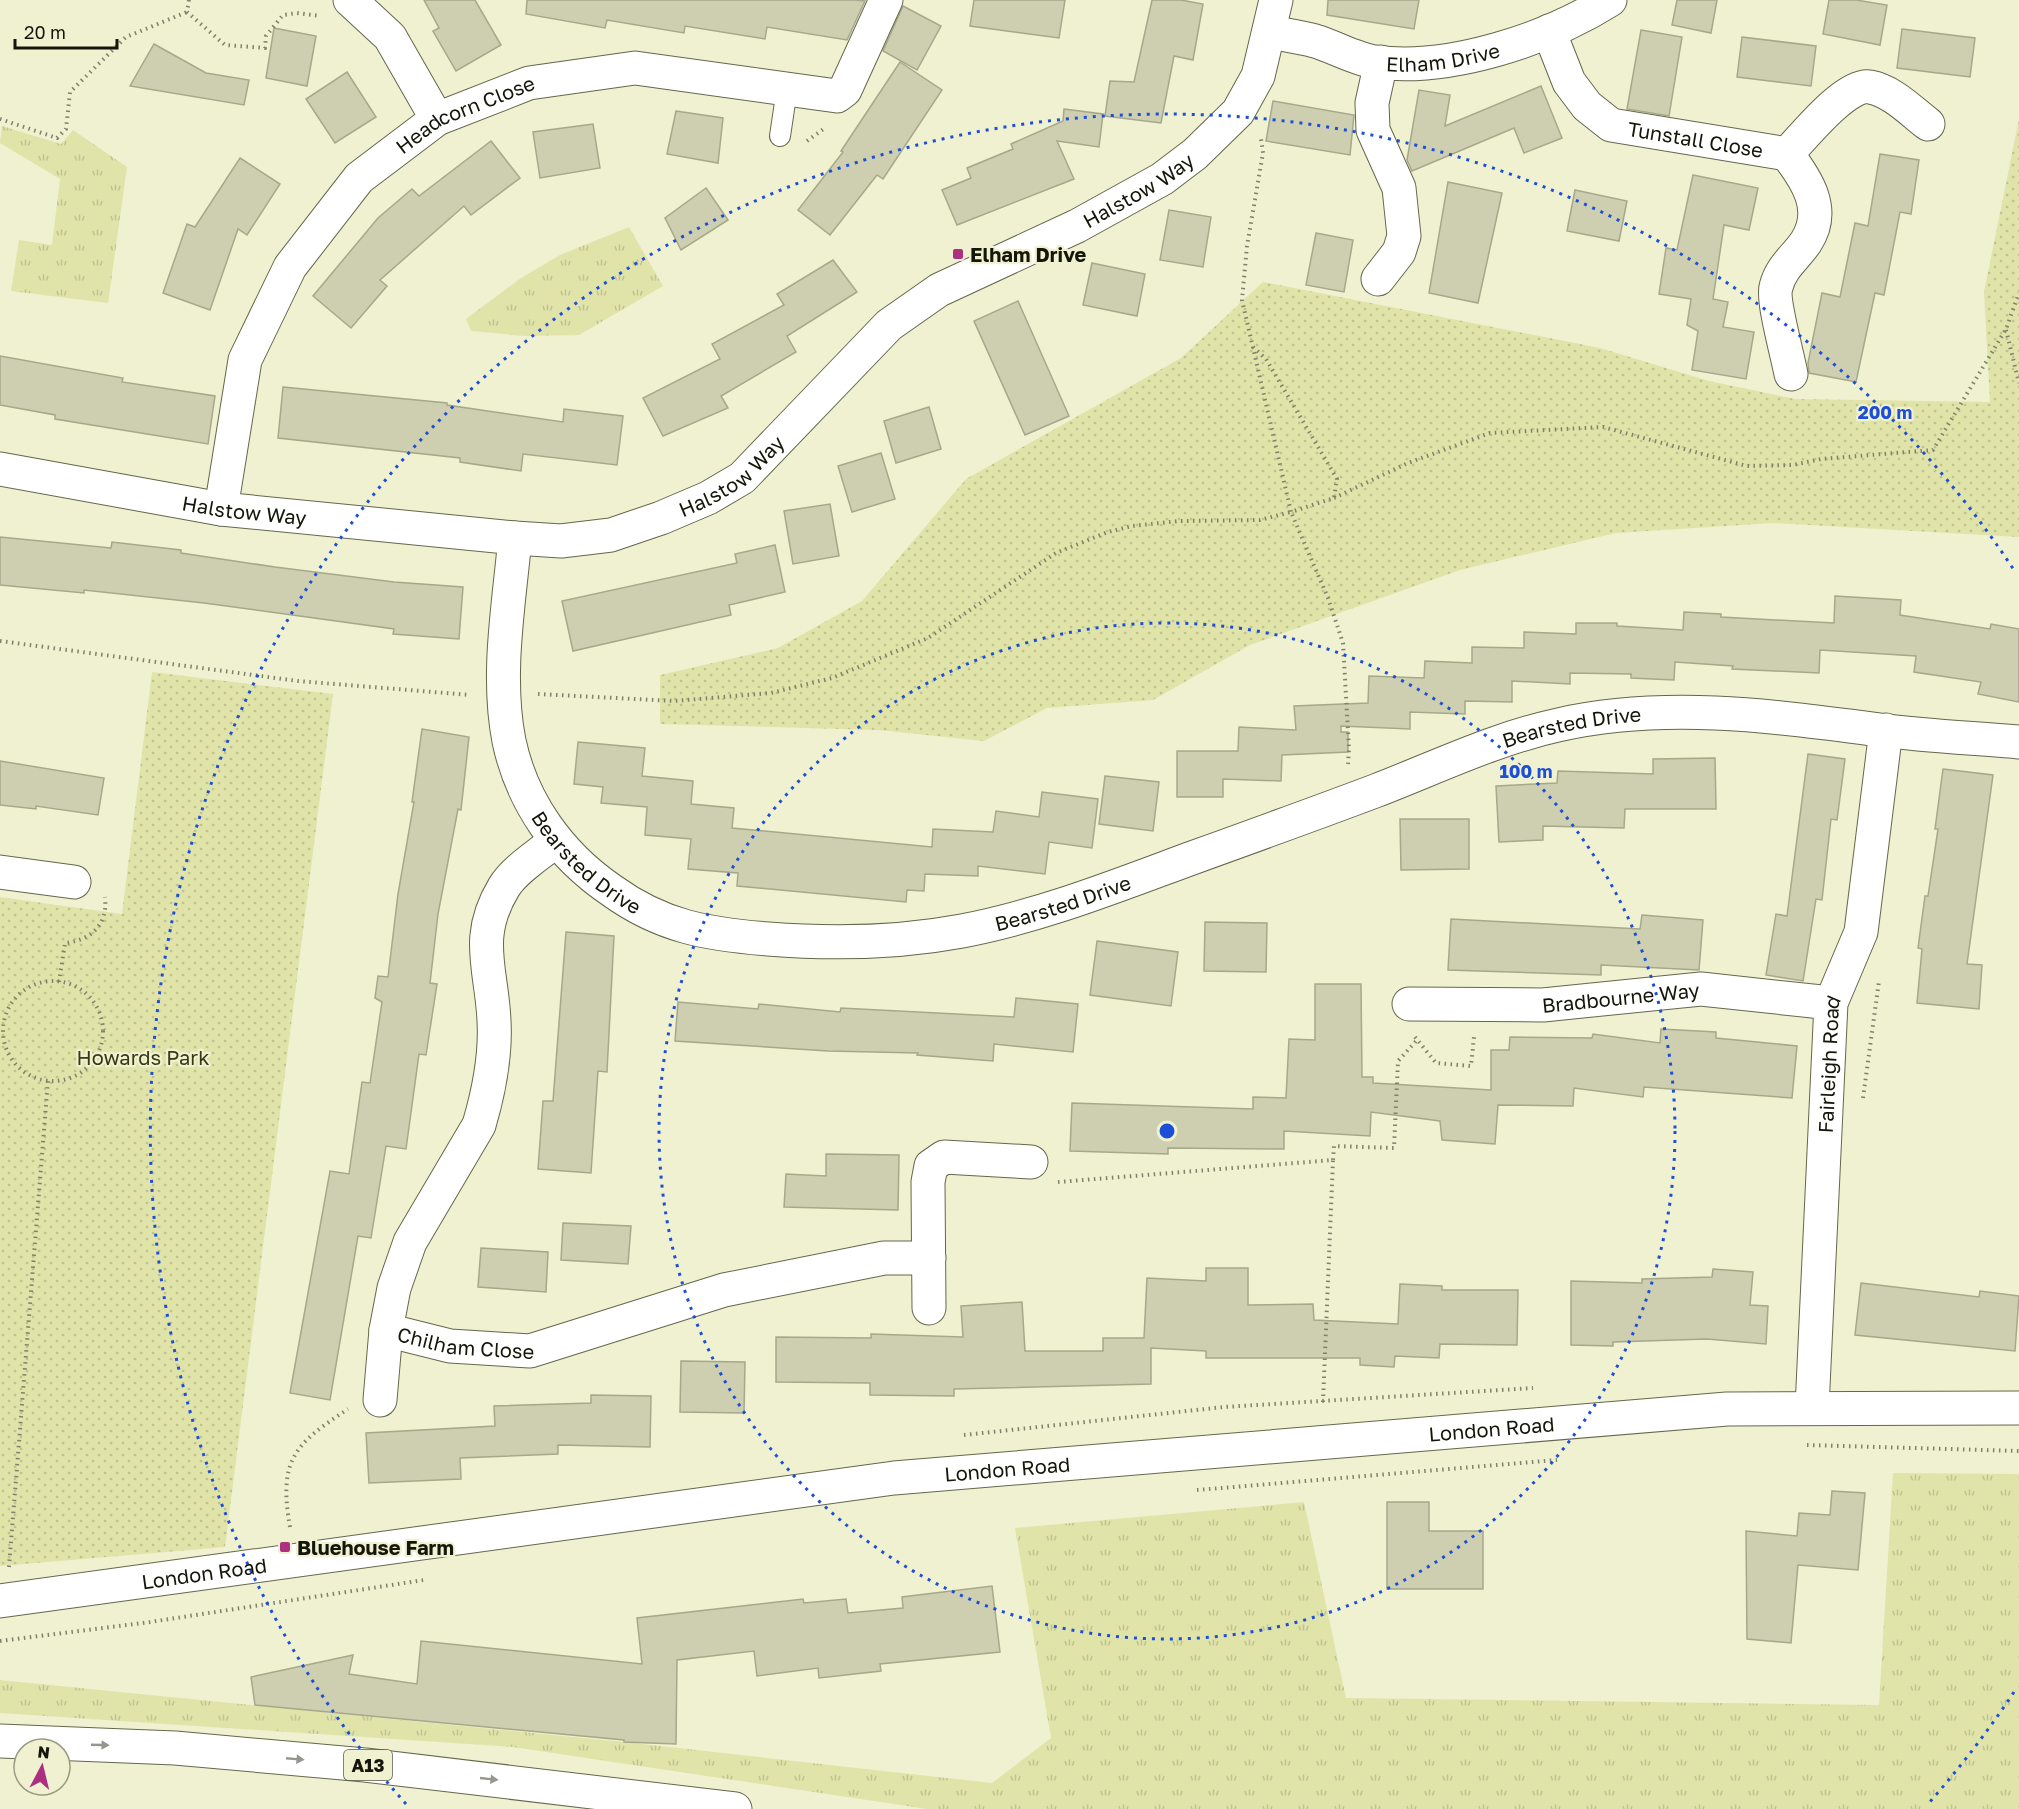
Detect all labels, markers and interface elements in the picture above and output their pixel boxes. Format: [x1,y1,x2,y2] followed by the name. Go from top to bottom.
[15,12,117,50] scale bar
[24,21,66,43] text: 20 m
[1385,37,1502,76] street label: Elham Drive
[391,70,538,158] street label: Headcorn Close
[1626,116,1765,162] street label: Tunstall Close
[1078,148,1198,232] street label: Halstow Way
[970,242,1087,266] place label: Elham Drive
[951,247,965,261] marker: Elham Drive
[1858,401,1912,423] text: 200 m
[675,430,789,521] street label: Halstow Way
[180,490,308,529] street label: Halstow Way
[1499,702,1642,752] street label: Bearsted Drive
[1500,760,1552,782] text: 100 m
[527,806,646,919] street label: Bearsted Drive
[992,870,1134,935] street label: Bearsted Drive
[1541,977,1701,1017] street label: Bradbourne Way
[1813,991,1845,1134] street label: Fairleigh Road
[77,1045,209,1069] park label: Howards Park
[1157,1121,1177,1141] centre of rings
[395,1321,535,1363] street label: Chilham Close
[1428,1411,1555,1446] street label: London Road
[943,1451,1071,1486] street label: London Road
[297,1535,454,1559] place label: Bluehouse Farm
[278,1540,292,1554] marker: Bluehouse Farm
[140,1552,268,1593] street label: London Road
[12,1737,72,1797] north arrow
[91,1740,110,1749] one-way arrow
[37,1741,51,1763] text: N
[344,1750,392,1780] road number: A13
[285,1754,304,1764] one-way arrow
[479,1774,498,1784] one-way arrow

